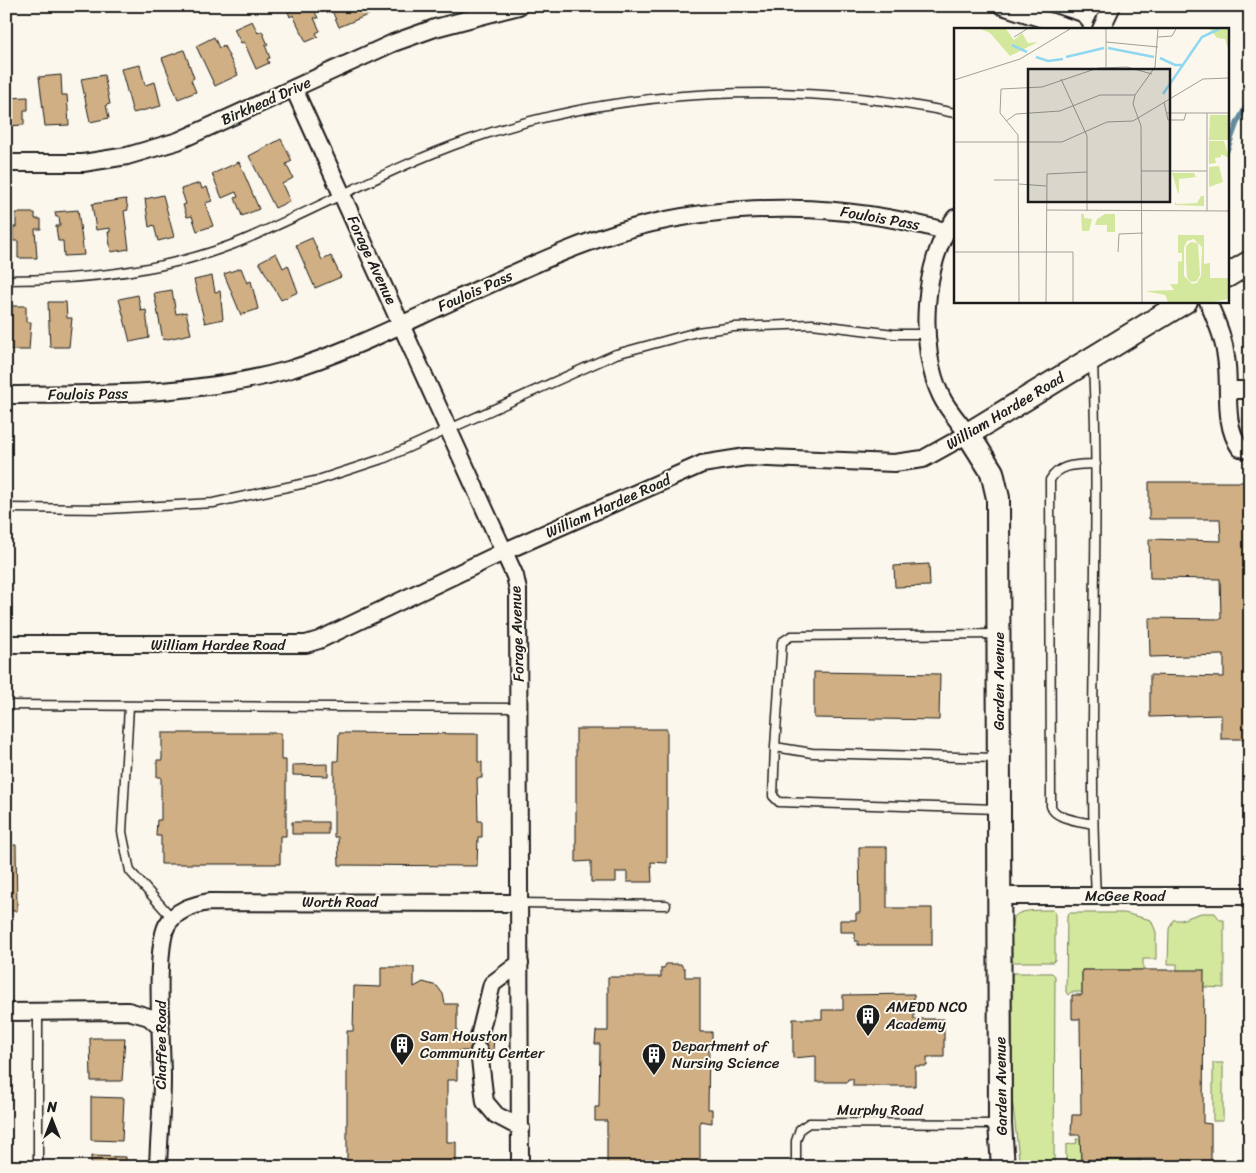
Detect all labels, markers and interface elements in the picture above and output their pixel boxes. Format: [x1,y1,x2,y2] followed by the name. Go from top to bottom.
[954,28,1228,302] inset map
[217,69,316,133] street label: Birkhead Drive
[838,198,922,238] street label: Foulois Pass
[340,211,404,309] street label: Forage Avenue
[433,263,517,319] street label: Foulois Pass
[941,365,1070,457] street label: William Hardee Road
[48,380,128,408] street label: Foulois Pass
[541,466,676,545] street label: William Hardee Road
[502,586,532,682] street label: Forage Avenue
[986,631,1012,730] street label: Garden Avenue
[151,632,286,658] street label: William Hardee Road
[1085,883,1166,909] street label: McGee Road
[302,889,379,915] street label: Worth Road
[885,994,968,1037] place label: AMEDD NCO Academy
[148,999,174,1090] street label: Chaffee Road
[855,1003,881,1037] building icon: AMEDD NCO Academy
[420,1023,545,1066] place label: Sam Houston Community Center
[389,1032,415,1066] building icon: Sam Houston Community Center
[672,1033,780,1076] place label: Department of Nursing Science
[987,1036,1015,1136] street label: Garden Avenue
[641,1042,667,1076] building icon: Department of Nursing Science
[46,1095,57,1120] text: N
[28,1096,78,1146] north arrow
[837,1097,924,1123] street label: Murphy Road

